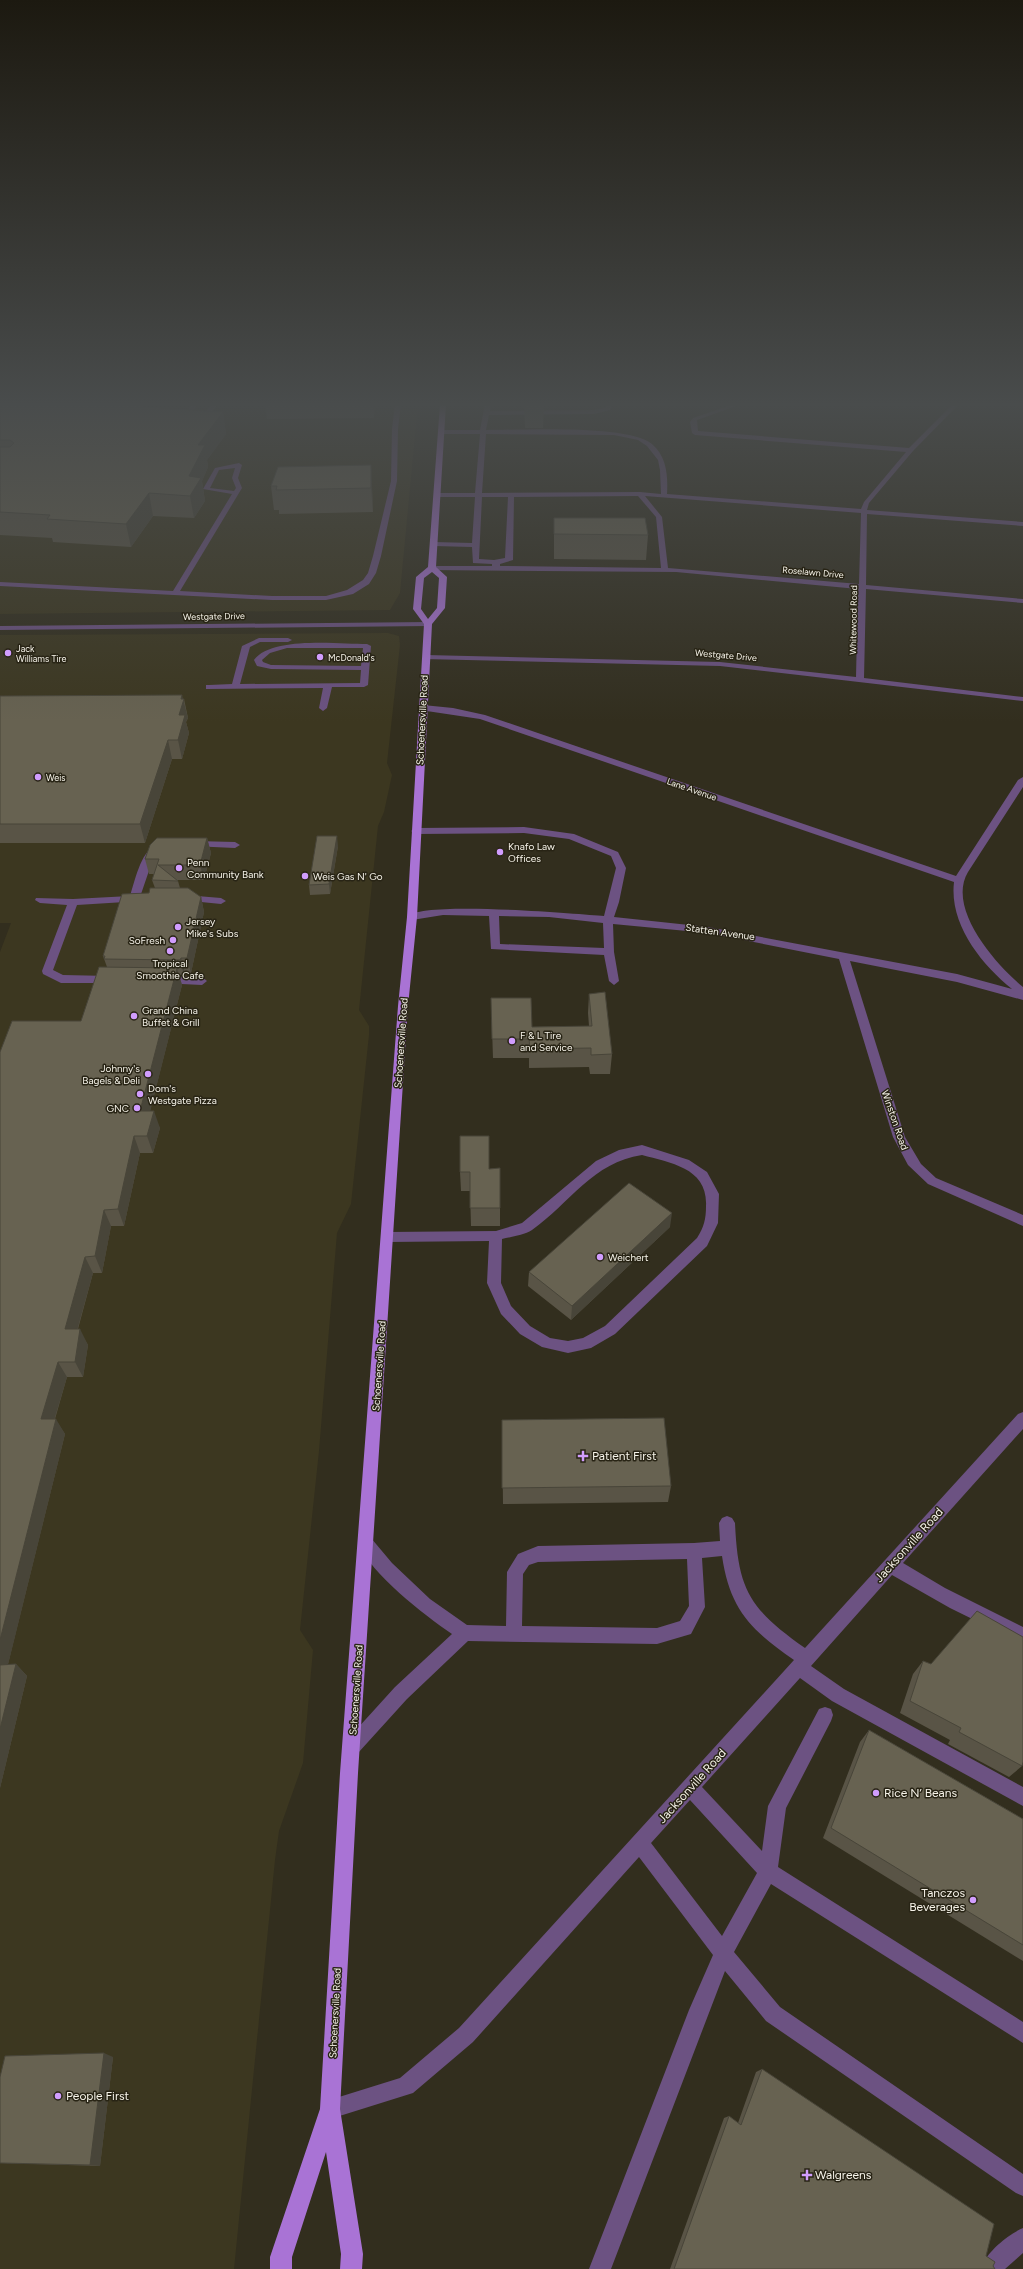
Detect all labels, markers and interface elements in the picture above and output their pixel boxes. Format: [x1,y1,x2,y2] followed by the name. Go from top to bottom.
[782,564,844,580] street label: Roselawn Drive
[847,585,859,655] street label: Whitewood Road
[183,610,245,622] street label: Westgate Drive
[16,643,67,664] place label: Jack Williams Tire
[695,647,757,663] street label: Westgate Drive
[3,648,13,658] marker: Jack Williams Tire
[315,652,325,662] marker: McDonald's
[328,652,375,663] place label: McDonald's
[413,674,431,765] street label: Schoenersville Road
[33,772,43,782] marker: Weis
[46,772,65,783] place label: Weis
[666,775,718,803] street label: Lane Avenue
[508,840,555,865] place label: Knafo Law Offices
[495,847,505,857] marker: Knafo Law Offices
[187,856,264,881] place label: Penn Community Bank
[174,863,184,873] marker: Penn Community Bank
[313,870,383,883] place label: Weis Gas N' Go
[300,871,310,881] marker: Weis Gas N' Go
[186,915,239,940] place label: Jersey Mike's Subs
[685,921,756,943] street label: Statten Avenue
[173,922,183,932] marker: Jersey Mike's Subs
[129,934,165,947] place label: SoFresh
[168,935,178,945] marker: SoFresh
[165,946,175,956] marker: Tropical Smoothie Cafe
[136,957,204,982] place label: Tropical Smoothie Cafe
[391,997,411,1089] street label: Schoenersville Road
[142,1004,199,1029] place label: Grand China Buffet & Grill
[129,1011,139,1021] marker: Grand China Buffet & Grill
[520,1029,573,1054] place label: F & L Tire and Service
[507,1036,517,1046] marker: F & L Tire and Service
[82,1062,140,1087] place label: Johnny's Bagels & Deli
[143,1069,153,1079] marker: Johnny's Bagels & Deli
[148,1082,217,1107] place label: Dom's Westgate Pizza
[879,1088,911,1152] street label: Winston Road
[135,1089,145,1099] marker: Dom's Westgate Pizza
[106,1102,129,1115] place label: GNC
[132,1103,142,1113] marker: GNC
[608,1251,649,1264] place label: Weichert
[595,1252,605,1262] marker: Weichert
[369,1320,389,1412] street label: Schoenersville Road
[592,1449,657,1463] place label: Patient First
[577,1450,589,1462] marker: Patient First
[872,1505,946,1585] street label: Jacksonville Road
[346,1644,366,1736] street label: Schoenersville Road
[655,1746,729,1826] street label: Jacksonville Road
[884,1786,957,1800] place label: Rice N’ Beans
[871,1788,881,1798] marker: Rice N’ Beans
[909,1886,965,1914] place label: Tanczos Beverages
[968,1895,978,1905] marker: Tanczos Beverages
[326,1967,344,2058] street label: Schoenersville Road
[66,2089,130,2103] place label: People First
[53,2091,63,2101] marker: People First
[815,2168,872,2182] place label: Walgreens
[802,2170,812,2180] marker: Walgreens

